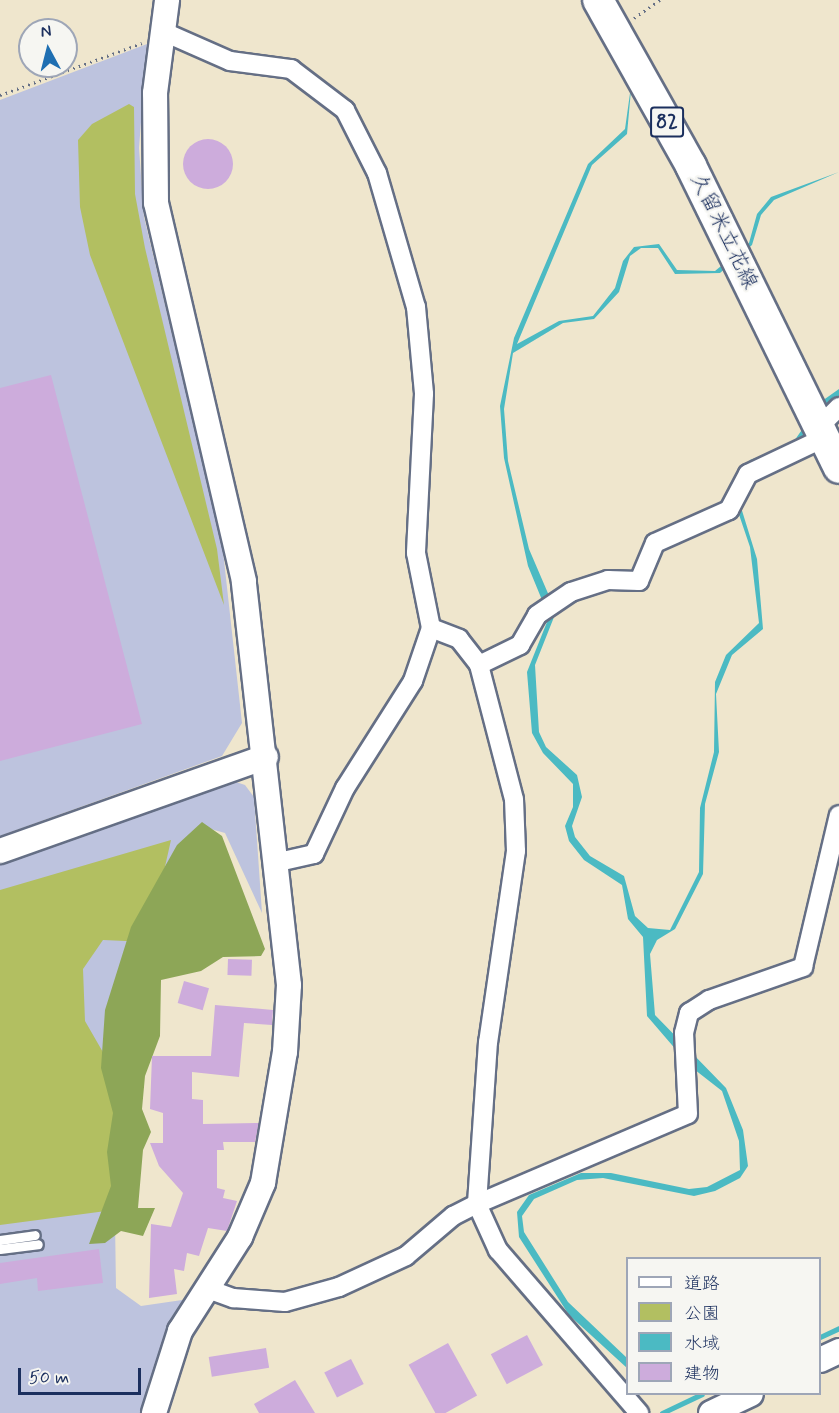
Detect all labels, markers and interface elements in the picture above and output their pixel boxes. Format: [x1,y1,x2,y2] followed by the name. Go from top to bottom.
[18,18,78,78] north arrow
[39,21,53,43] text: N
[649,105,685,139] road number: 82
[685,169,763,293] street label: 久留米立花線
[626,1257,821,1395] legend
[684,1272,720,1296] text: 道路
[684,1302,720,1326] text: 公園
[684,1332,720,1356] text: 水域
[21,1356,144,1394] scale bar
[684,1362,720,1386] text: 建物
[29,1366,69,1390] text: 50 m

